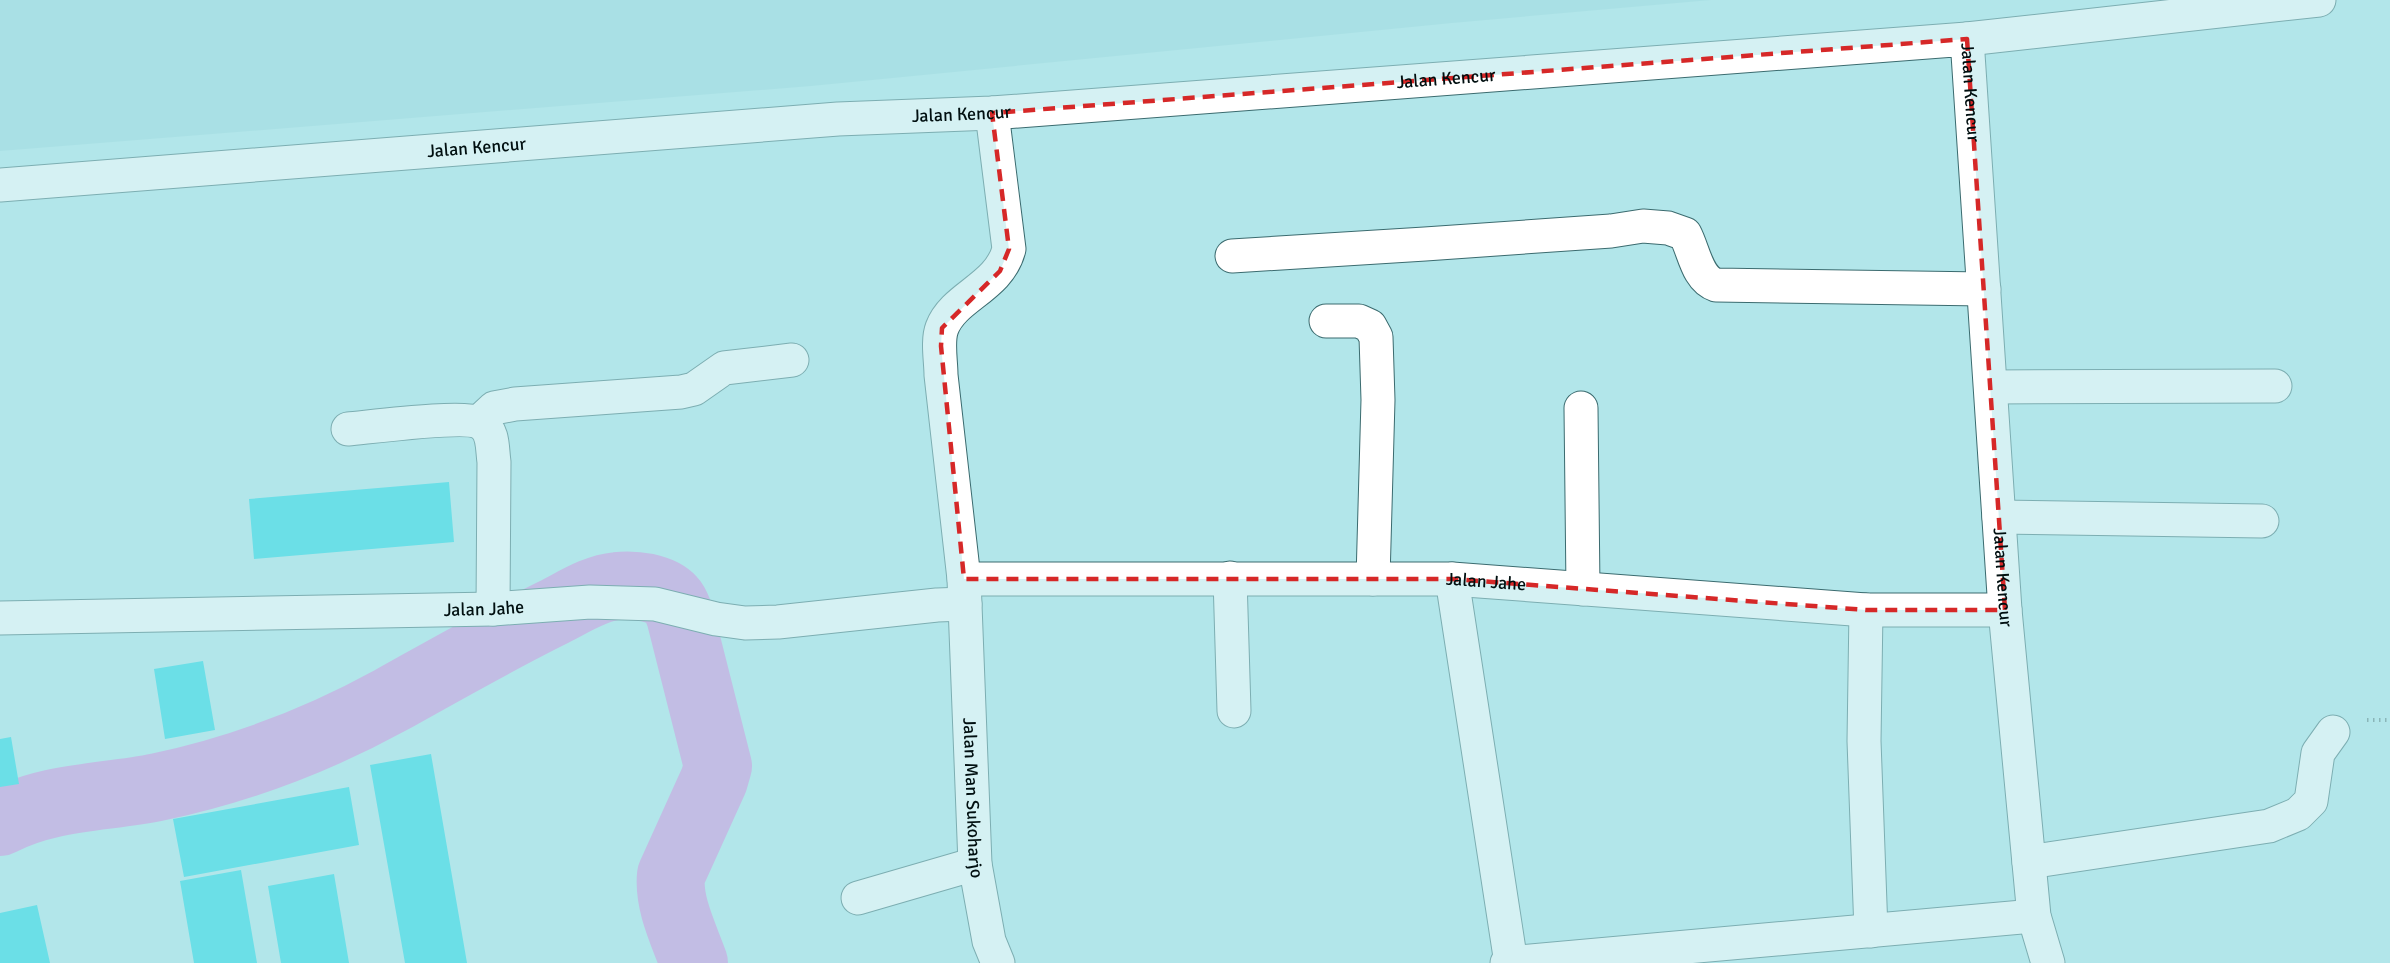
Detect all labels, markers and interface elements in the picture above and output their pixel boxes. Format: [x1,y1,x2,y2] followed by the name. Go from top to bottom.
[1956,42,1985,143] street label: Jalan Kencur
[1396,64,1497,93] street label: Jalan Kencur
[911,101,1012,127] street label: Jalan Kencur
[426,133,527,162] street label: Jalan Kencur
[1989,527,2018,628] street label: Jalan Kencur
[1446,568,1527,596] street label: Jalan Jahe
[443,596,525,621] street label: Jalan Jahe
[958,717,988,880] street label: Jalan Man Sukoharjo

